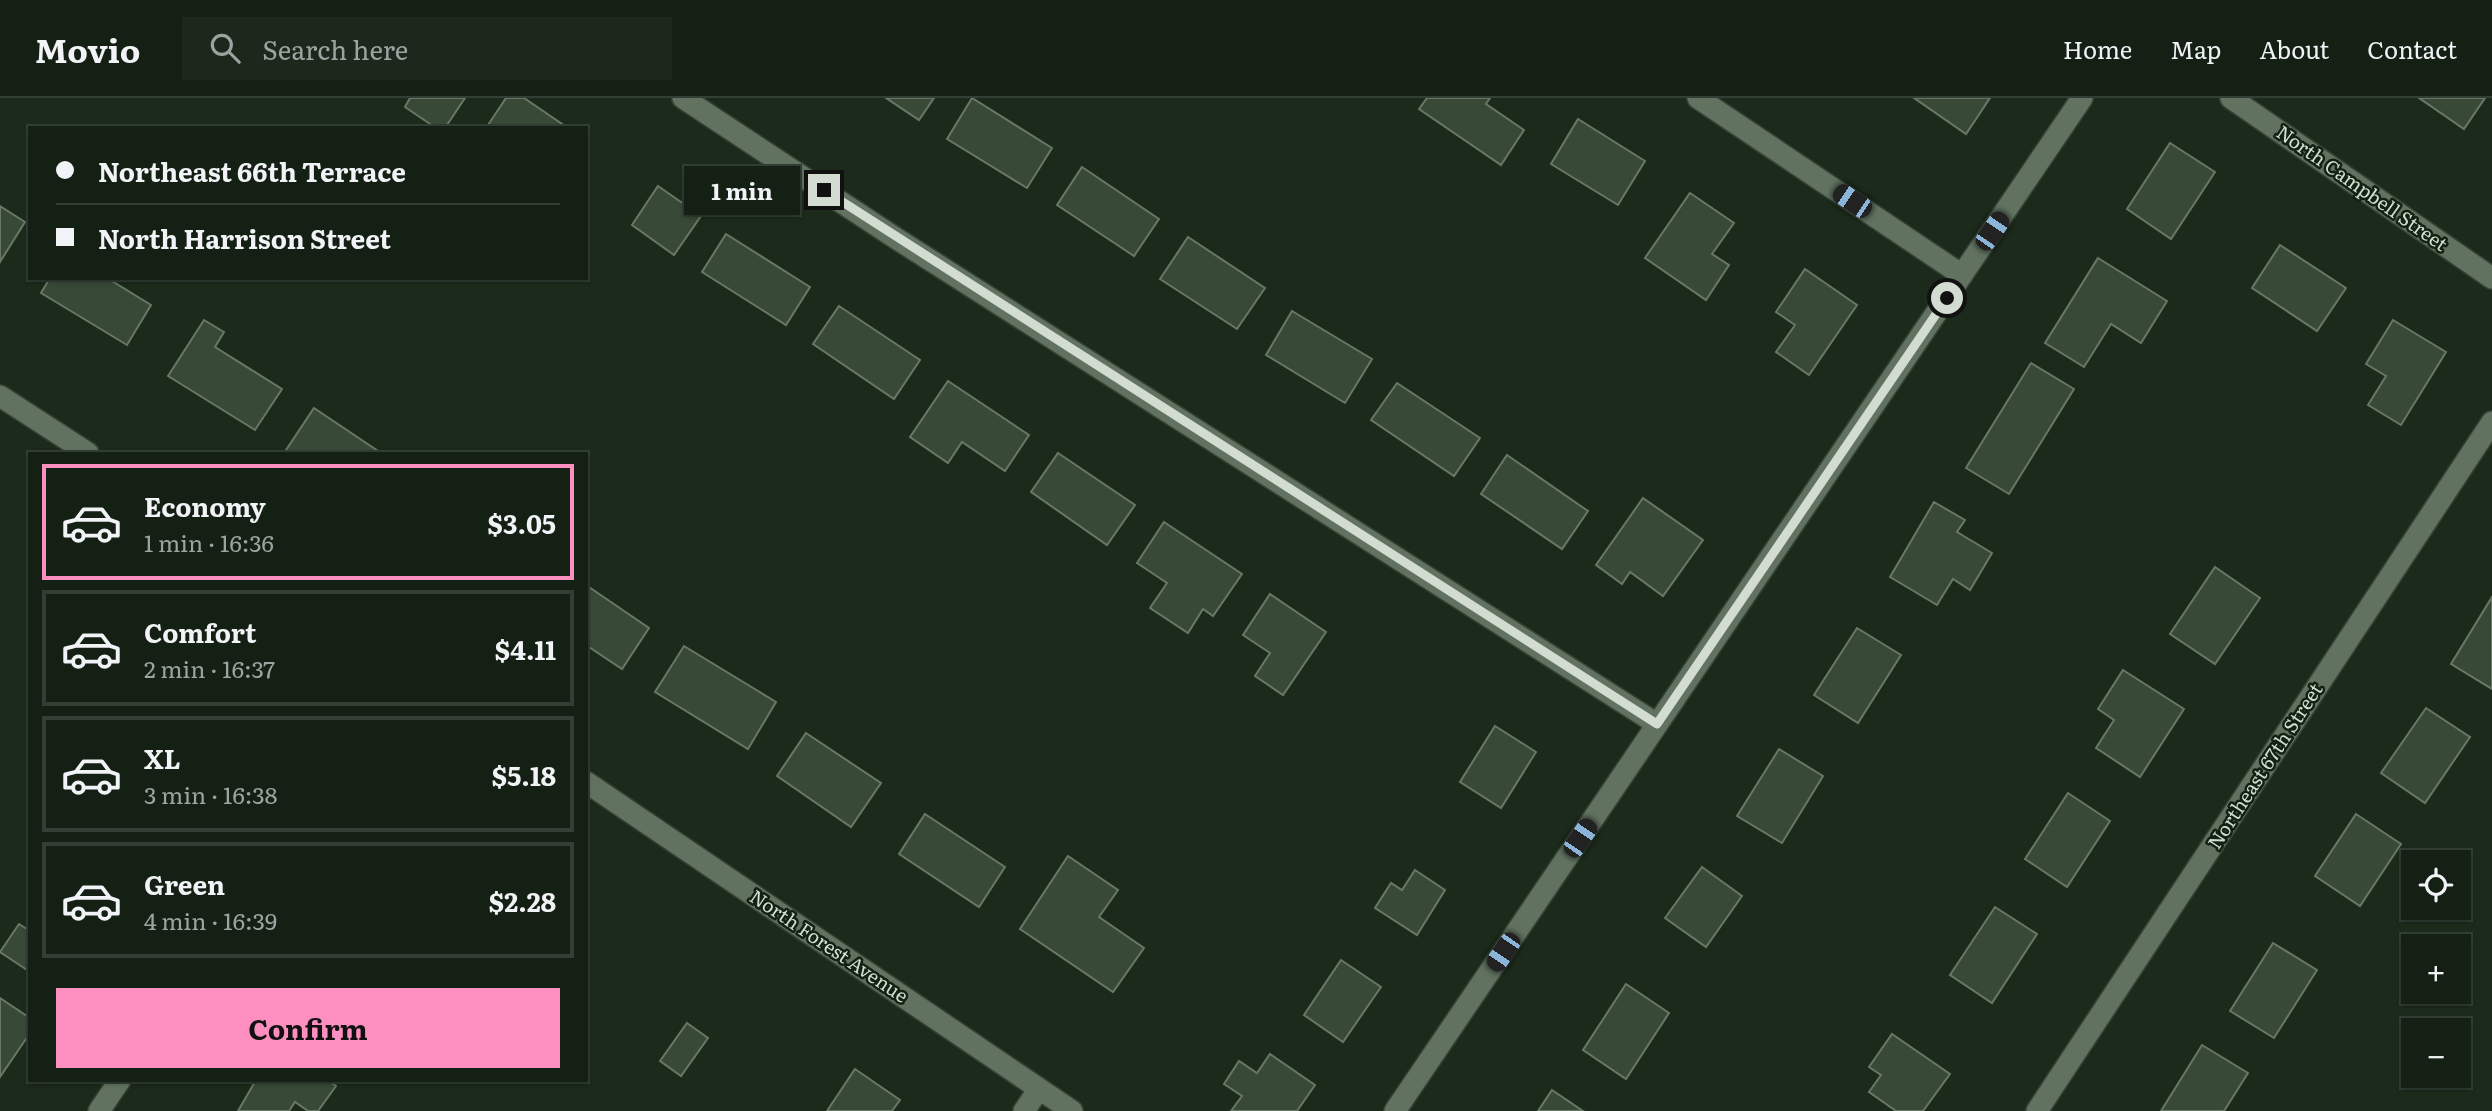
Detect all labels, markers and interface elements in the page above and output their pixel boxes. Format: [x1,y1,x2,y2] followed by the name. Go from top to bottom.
[182,17,672,80] search box
[35,24,140,73] text: Movio
[206,29,244,67] icon: search
[262,29,408,68] text: Search here
[2063,31,2132,66] text: Home
[2170,31,2221,66] text: Map
[2259,31,2329,66] text: About
[2367,31,2457,66] text: Contact
[2271,117,2454,257] street label: North Campbell Street
[98,151,406,190] text: Northeast 66th Terrace
[684,166,800,214] callout: 1 min
[711,173,773,207] text: 1 min
[808,174,840,206] route end
[1829,181,1876,221] car
[1972,208,2013,254] car
[98,218,391,257] text: North Harrison Street
[1931,282,1963,314] route start
[144,486,266,525] text: Economy
[60,491,123,554] icon: car
[487,503,556,542] text: $3.05
[144,525,274,559] text: 1 min · 16:36
[144,612,256,651] text: Comfort
[60,617,123,680] icon: car
[495,629,556,668] text: $4.11
[144,651,275,685] text: 2 min · 16:37
[2200,677,2329,854] street label: Northeast 67th Street
[144,738,181,777] text: XL
[60,743,123,806] icon: car
[492,755,556,794] text: $5.18
[144,777,277,811] text: 3 min · 16:38
[1560,815,1601,861] car
[2401,850,2471,1088] map controls
[2401,850,2471,920] button: locate
[144,864,225,903] text: Green
[60,869,123,932] icon: car
[489,881,556,920] text: $2.28
[745,882,914,1009] street label: North Forest Avenue
[144,903,277,937] text: 4 min · 16:39
[1483,929,1524,975] car
[2401,934,2471,1004] button: +
[56,988,560,1068] button: Confirm
[2401,1018,2471,1088] button: −

